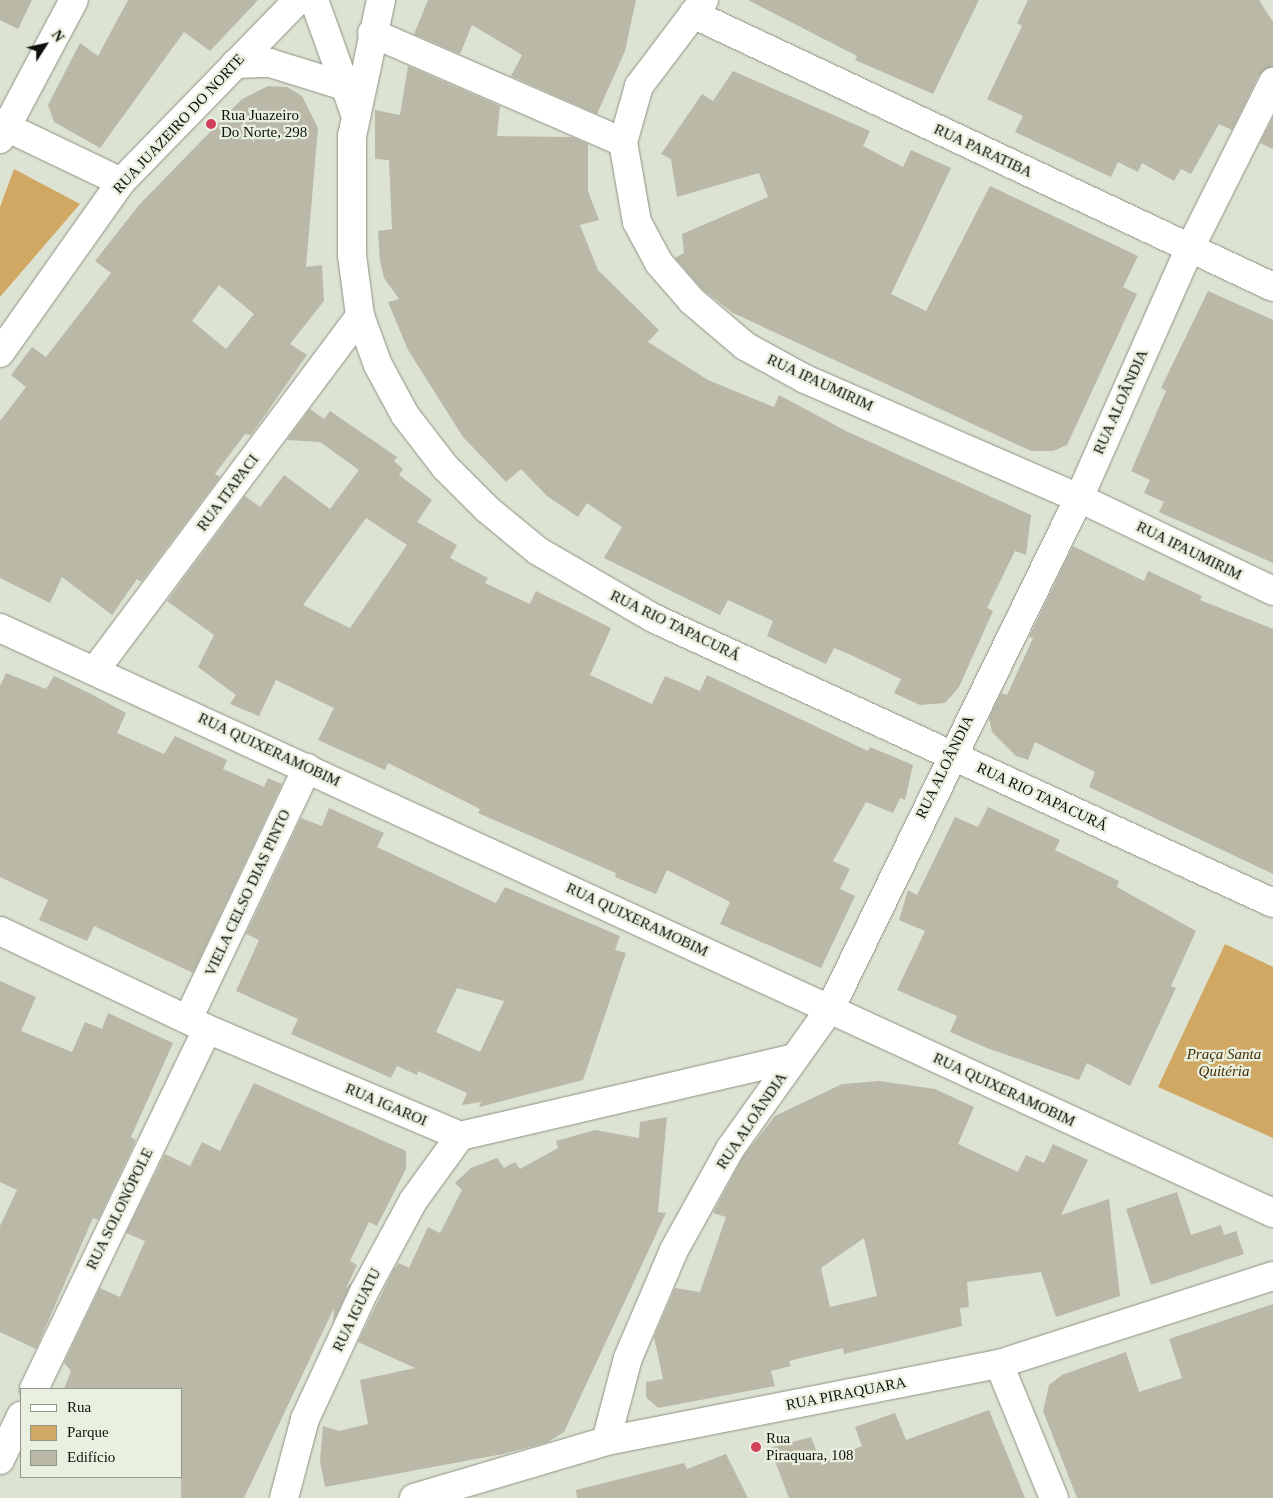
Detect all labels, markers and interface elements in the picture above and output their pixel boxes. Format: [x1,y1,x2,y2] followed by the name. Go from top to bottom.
[20,20,70,70] north arrow
[49,28,67,45] text: N
[109,50,249,198] street label: RUA JUAZEIRO DO NORTE
[221,106,307,141] place label: Rua Juazeiro Do Norte, 298
[205,118,217,130] marker: Rua Juazeiro Do Norte, 298
[931,120,1035,182] street label: RUA PARATIBA
[1089,346,1153,458] street label: RUA ALOÂNDIA
[764,350,876,416] street label: RUA IPAUMIRIM
[193,451,263,535] street label: RUA ITAPACI
[1133,518,1245,584] street label: RUA IPAUMIRIM
[607,587,743,665] street label: RUA RIO TAPACURÁ
[195,709,343,791] street label: RUA QUIXERAMOBIM
[912,712,978,822] street label: RUA ALOÂNDIA
[973,759,1111,835] street label: RUA RIO TAPACURÁ
[201,806,295,980] street label: VIELA CELSO DIAS PINTO
[563,879,711,961] street label: RUA QUIXERAMOBIM
[1187,1045,1261,1080] park label: Praça Santa Quitéria
[930,1049,1078,1131] street label: RUA QUIXERAMOBIM
[713,1068,791,1174] street label: RUA ALOÂNDIA
[342,1080,430,1130] street label: RUA IGAROI
[83,1145,157,1273] street label: RUA SOLONÓPOLE
[329,1265,385,1355] street label: RUA IGUATU
[784,1373,908,1415] street label: RUA PIRAQUARA
[20,1388,182,1478] legend
[67,1399,91,1415] text: Rua
[67,1424,109,1440] text: Parque
[766,1429,853,1464] place label: Rua Piraquara, 108
[750,1441,762,1453] marker: Rua Piraquara, 108
[67,1449,115,1465] text: Edifício

